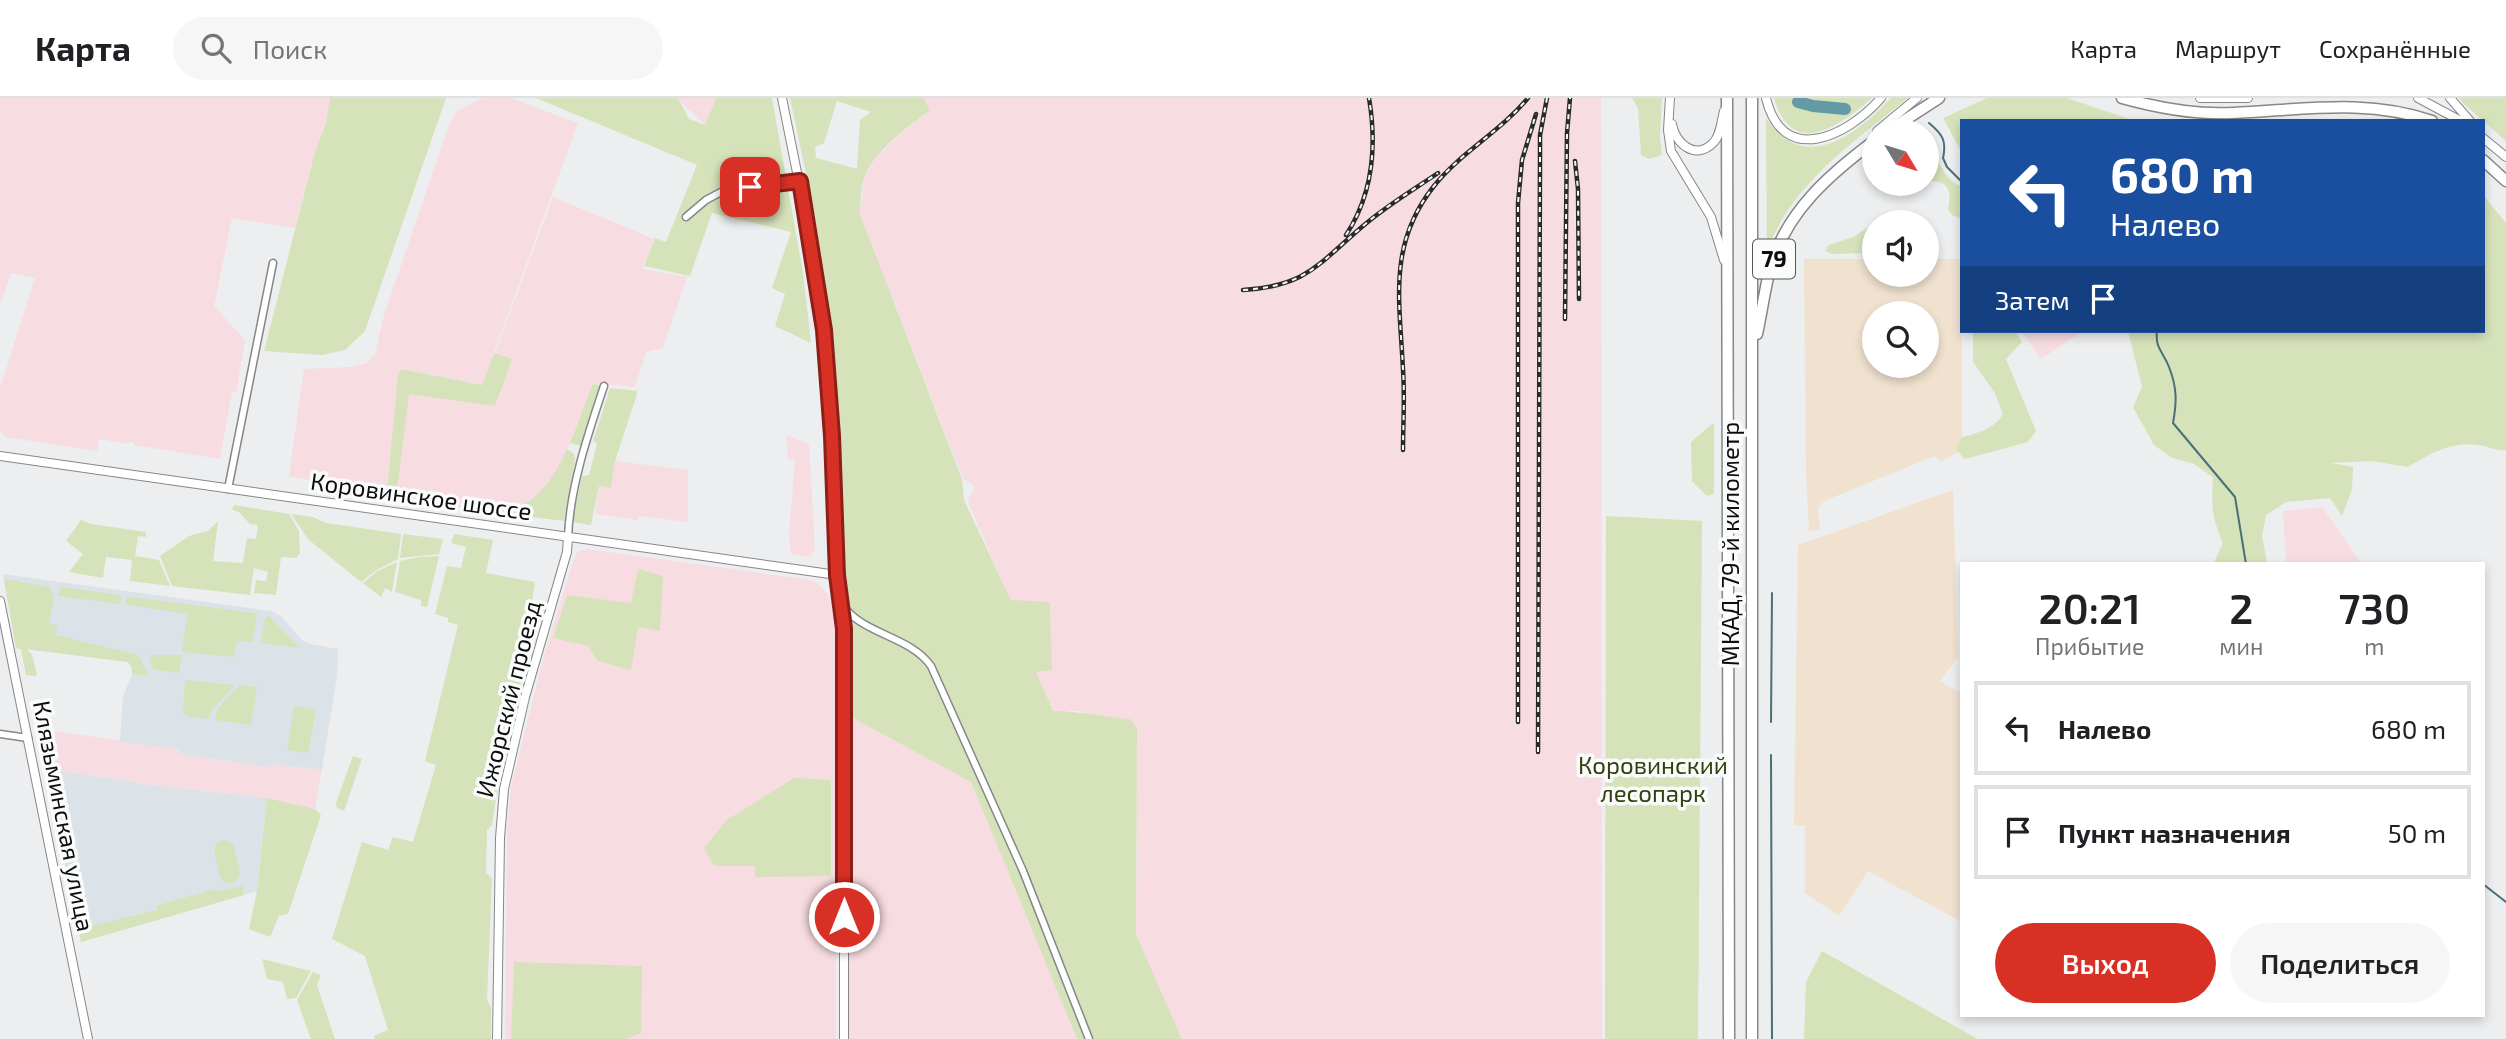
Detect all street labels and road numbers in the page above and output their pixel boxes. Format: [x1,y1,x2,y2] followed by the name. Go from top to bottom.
[1753,240,1795,278] road number: 79
[1715,422,1744,666] street label: МКАД, 79-й километр
[309,466,534,525] street label: Коровинское шоссе
[469,597,546,800] street label: Ижорский проезд
[27,698,101,934] street label: Клязьминская улица

